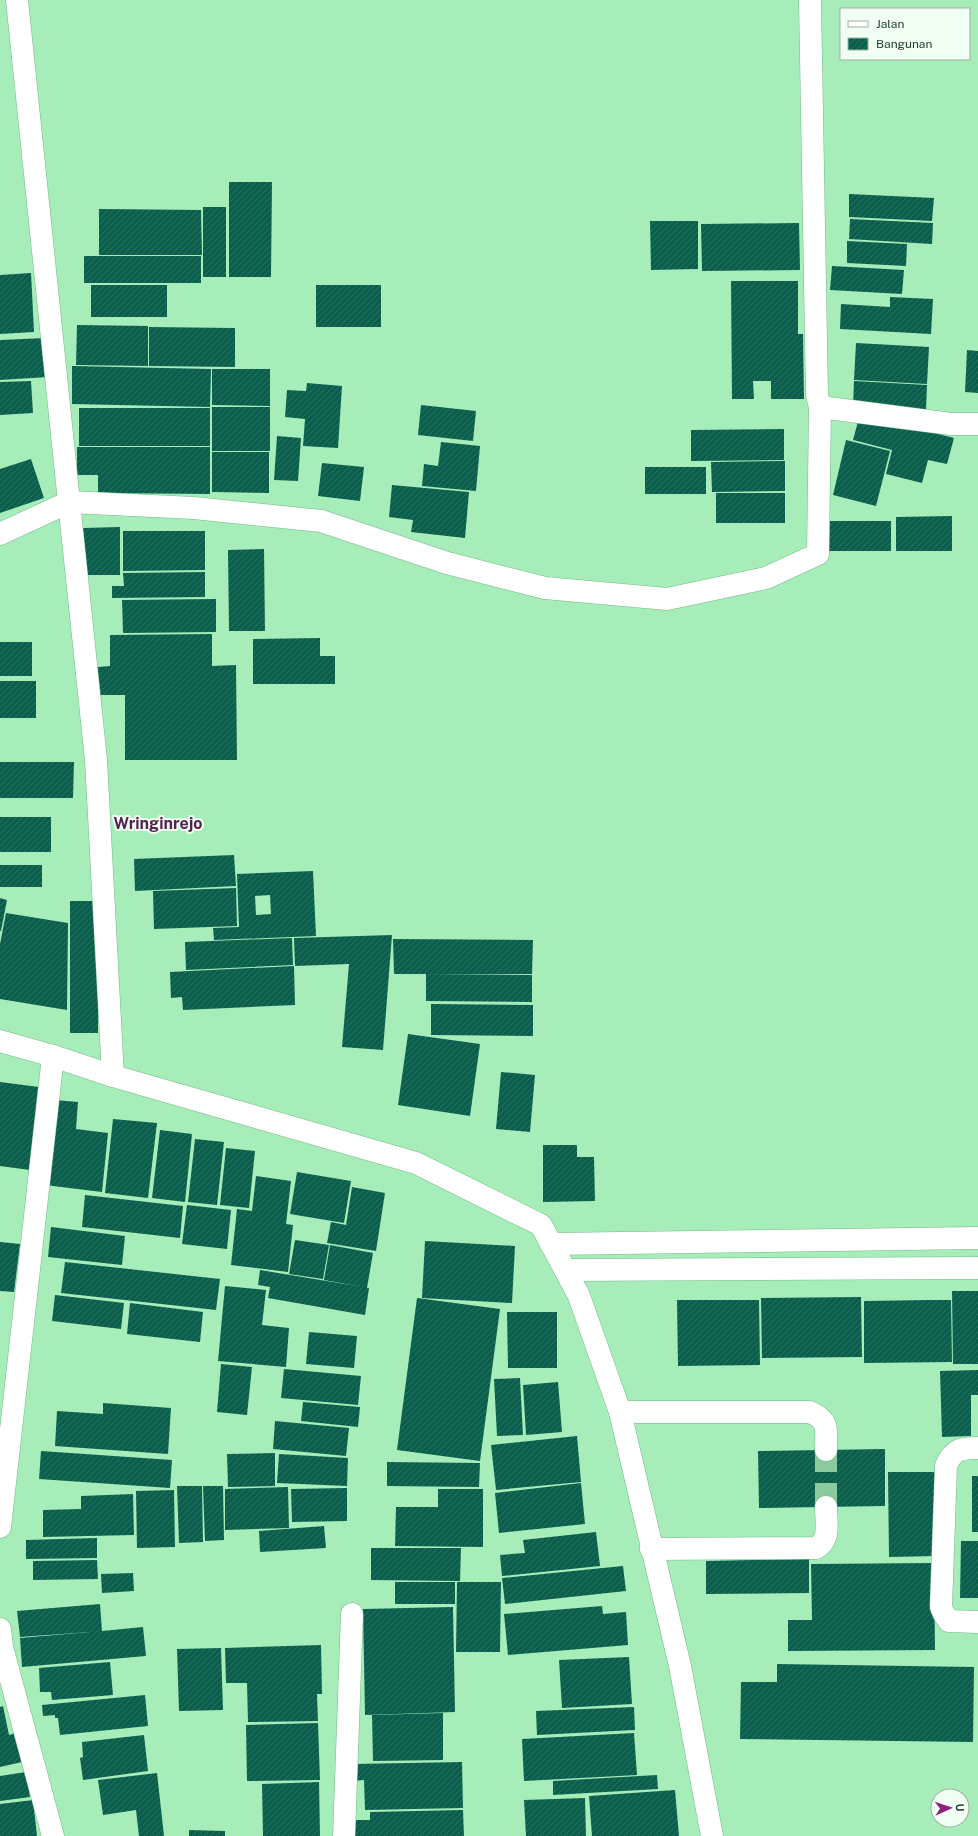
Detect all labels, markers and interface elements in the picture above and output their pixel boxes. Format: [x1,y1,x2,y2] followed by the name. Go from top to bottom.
[840,8,970,60] legend
[876,17,905,31] text: Jalan
[876,37,932,51] text: Bangunan
[113,814,203,833] district label: Wringinrejo
[930,1788,970,1828] north arrow
[954,1803,966,1812] text: U

